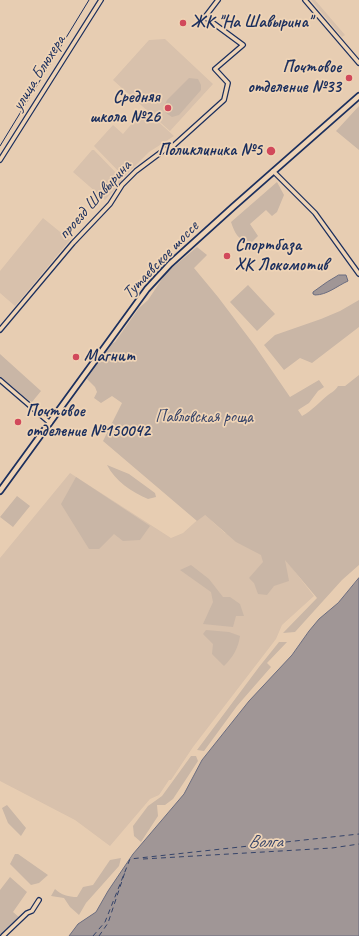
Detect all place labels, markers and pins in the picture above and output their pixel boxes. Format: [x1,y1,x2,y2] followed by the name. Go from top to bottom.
[191,13,312,33] place label: ЖК "На Шавырина"
[178,18,188,28] marker: ЖК "На Шавырина"
[248,58,341,98] place label: Почтовое отделение №33
[344,73,354,83] marker: Почтовое отделение №33
[90,88,160,128] place label: Средняя школа №26
[163,103,173,113] marker: Средняя школа №26
[158,141,262,161] place label: Поликлиника №5
[265,145,277,157] marker: Поликлиника №5
[235,236,328,276] place label: Спортбаза ХК Локомотив
[222,251,232,261] marker: Спортбаза ХК Локомотив
[84,347,135,367] place label: Магнит
[71,352,81,362] marker: Магнит
[26,402,150,442] place label: Почтовое отделение №150042
[13,417,23,427] marker: Почтовое отделение №150042

